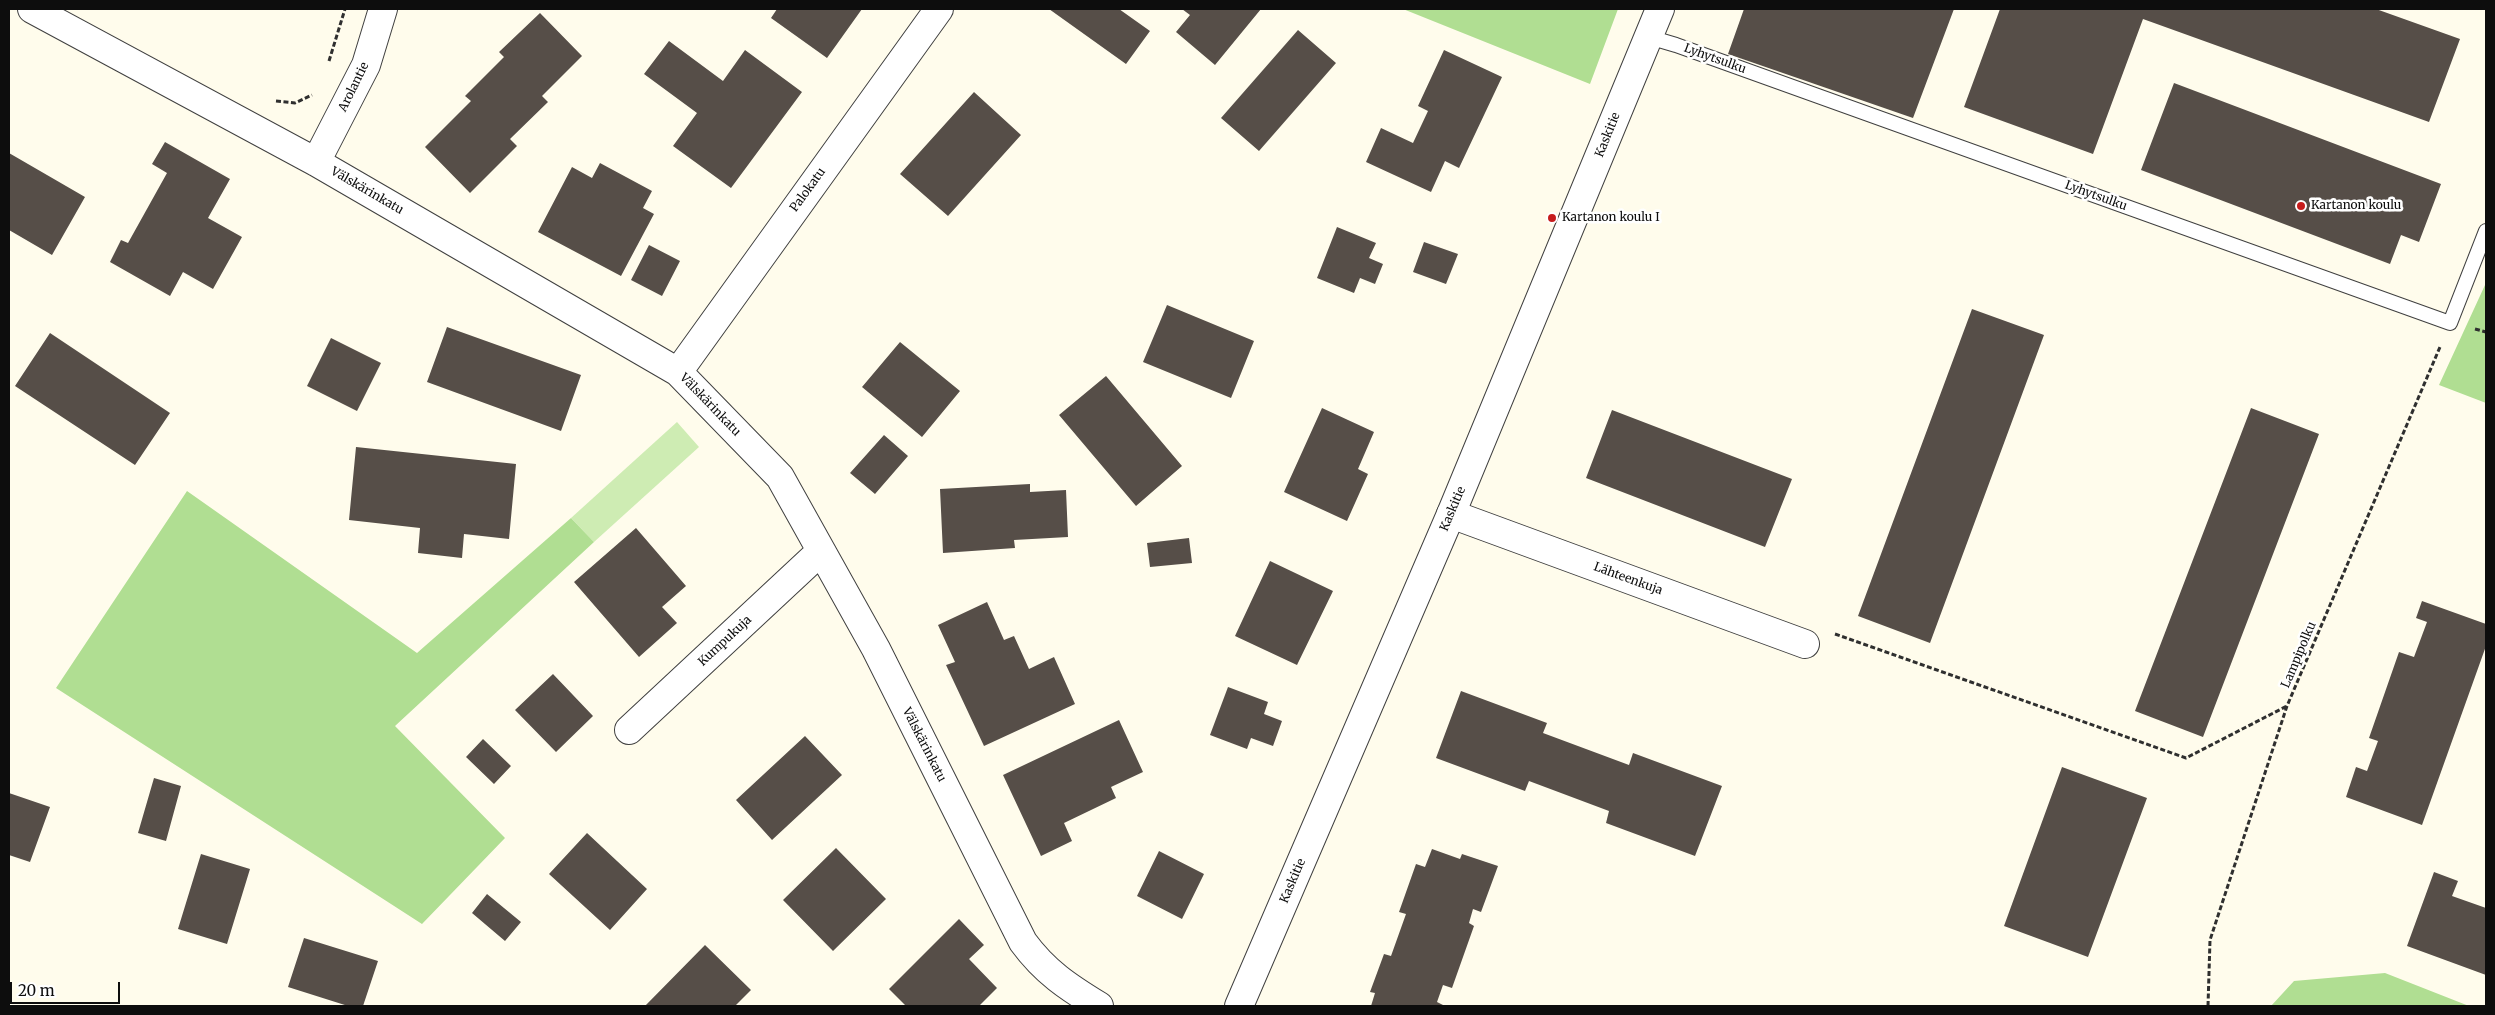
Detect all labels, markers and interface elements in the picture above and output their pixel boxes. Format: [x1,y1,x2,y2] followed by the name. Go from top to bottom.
[1682,41,1748,77] street label: Lyhytsulku
[336,60,372,114] street label: Arolantie
[1593,110,1623,160] street label: Kaskitie
[328,164,406,218] street label: Välskärinkatu
[787,165,829,215] street label: Palokatu
[2063,178,2129,214] street label: Lyhytsulku
[2311,199,2401,213] place label: Kartanon koulu
[2295,200,2307,212] marker: Kartanon koulu
[1562,211,1660,225] place label: Kartanon koulu I
[1546,212,1558,224] marker: Kartanon koulu I
[677,371,743,439] street label: Välskärinkatu
[1437,485,1469,533] street label: Kaskitie
[1592,560,1664,598] street label: Lähteenkuja
[696,613,754,669] street label: Kumpukuja
[2279,620,2319,690] street label: Lampipolku
[899,706,949,784] street label: Välskärinkatu
[1277,857,1309,905] street label: Kaskitie
[12,972,122,1004] scale bar
[18,981,55,1000] text: 20 m

